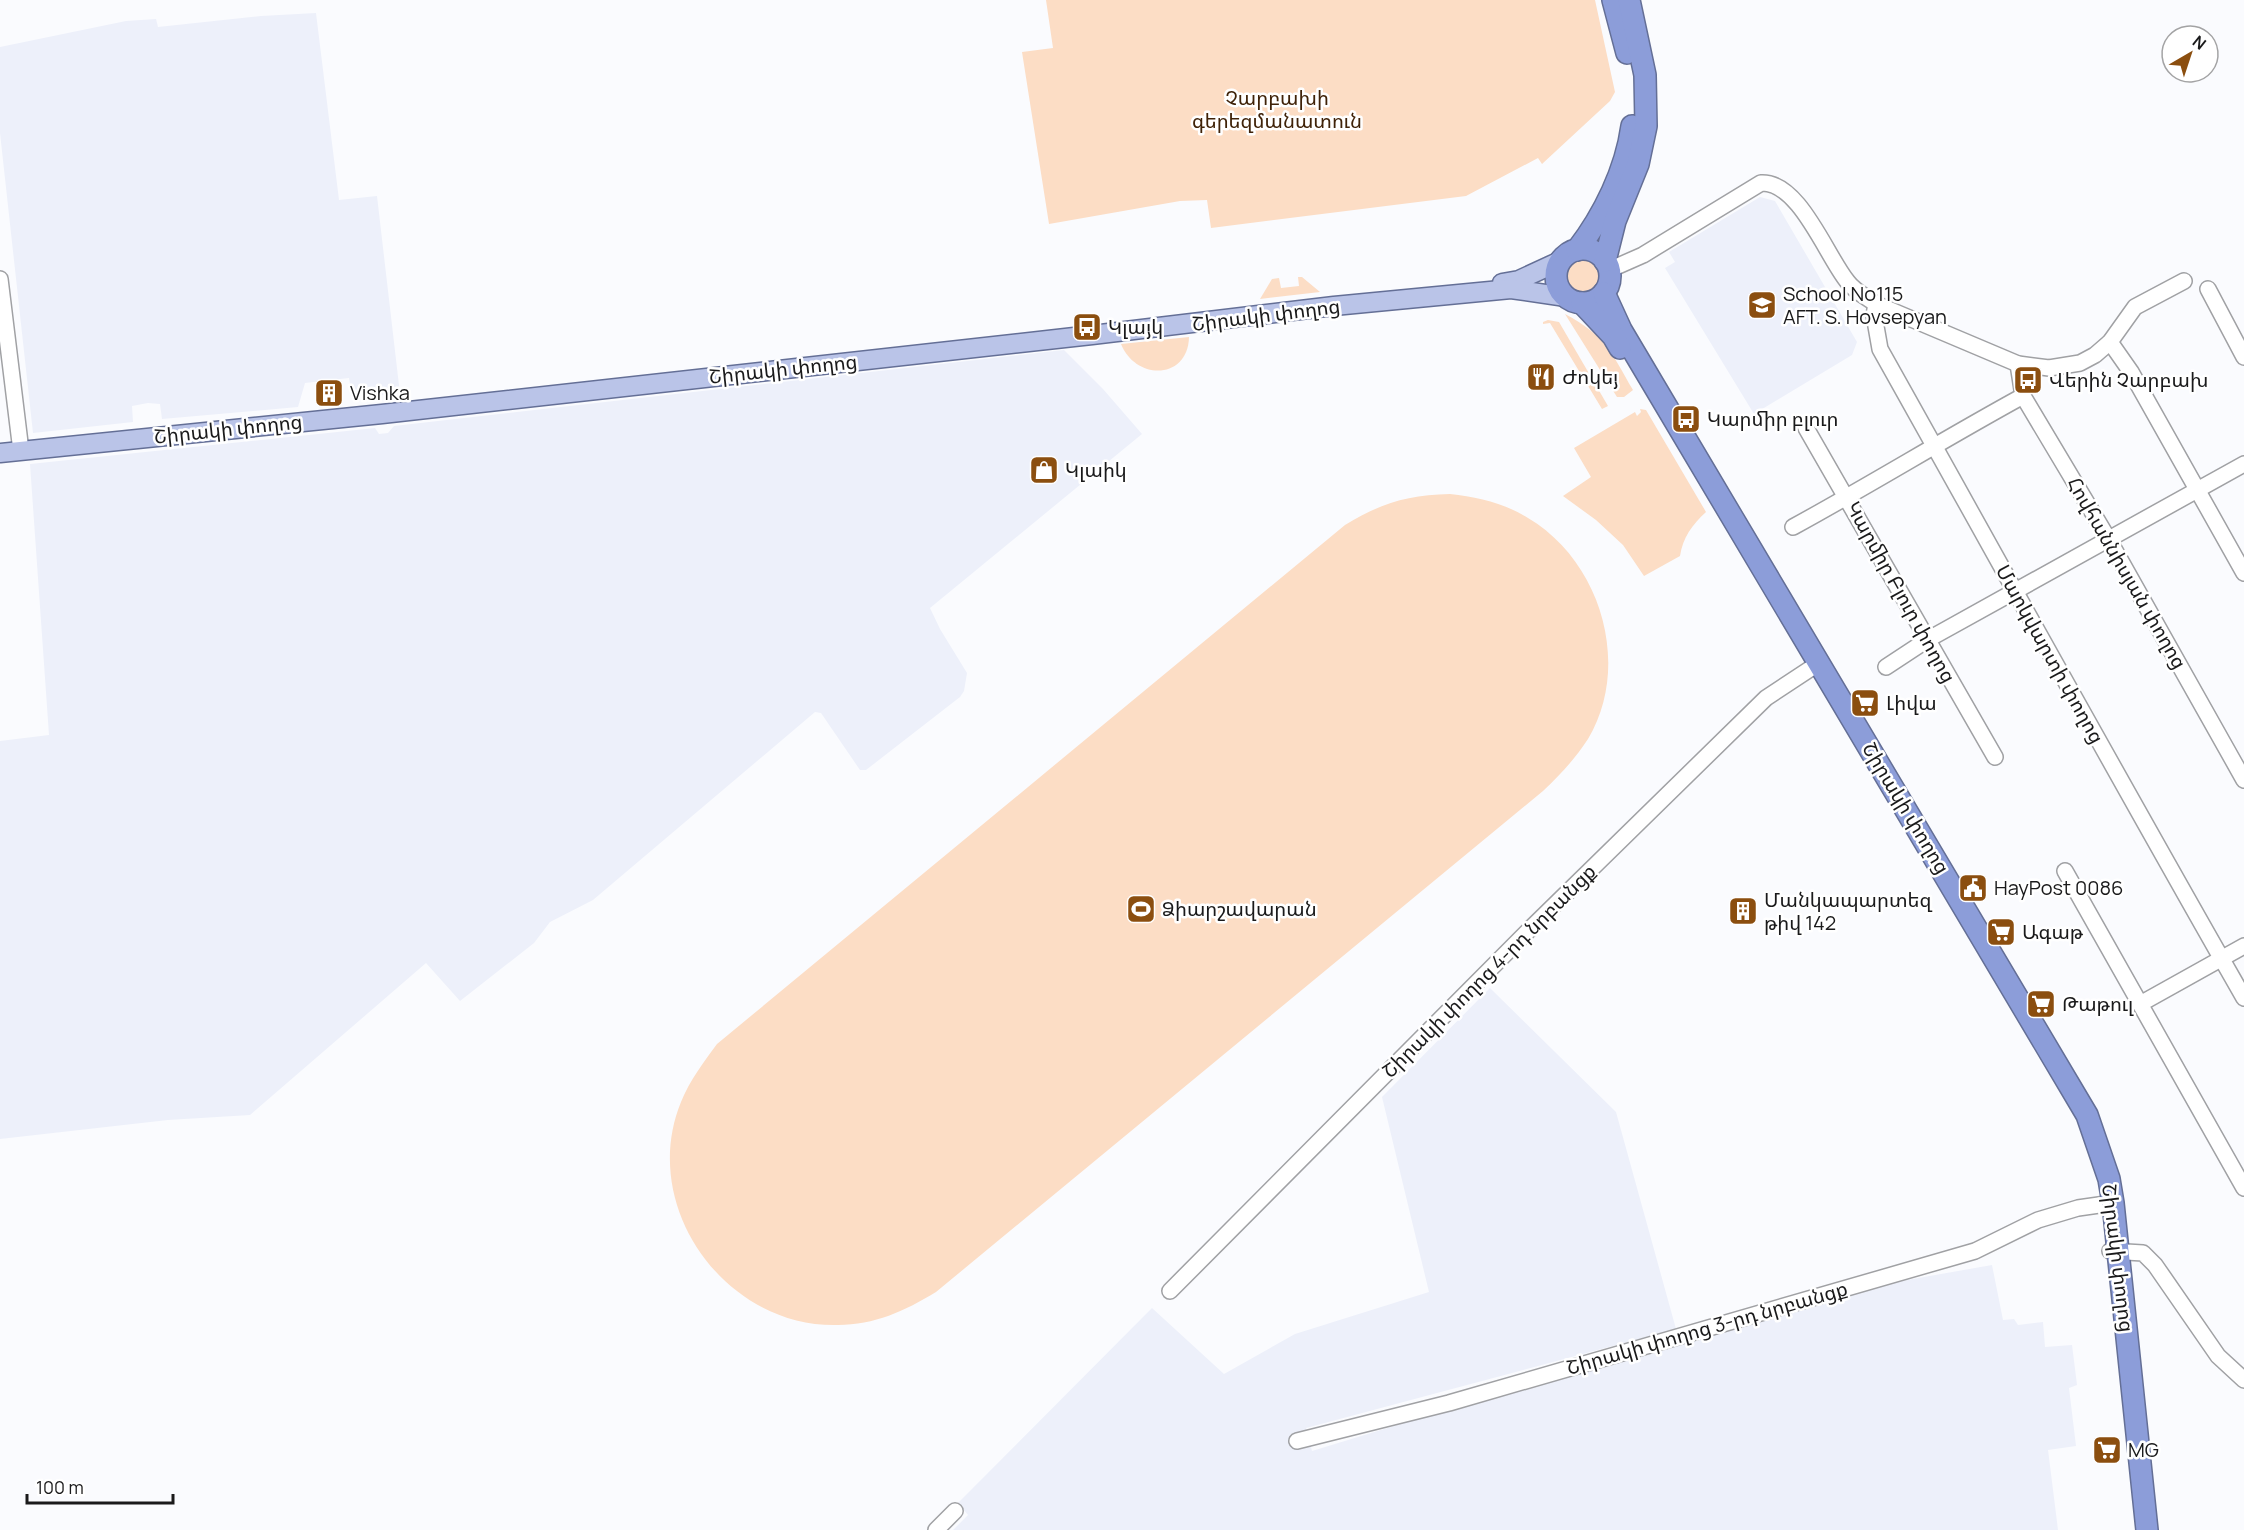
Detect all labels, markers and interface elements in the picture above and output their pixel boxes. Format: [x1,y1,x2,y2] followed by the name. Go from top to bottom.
[2160,24,2220,84] north arrow
[2188,30,2211,55] text: N
[1192,84,1362,134] park label: Չարբախի գերեզմանատուն
[1783,280,1947,330] place label: School No115 AFT. S. Hovsepyan
[1746,289,1778,321] school or university icon: School No115 AFT. S. Hovsepyan
[1190,292,1342,337] street label: Շիրակի փողոց
[1071,311,1103,343] bus stop icon: Կլայկ
[1108,313,1163,340] place label: Կլայկ
[707,347,859,390] street label: Շիրակի փողոց
[1525,361,1557,393] restaurant icon: Ժոկեյ
[1562,363,1618,390] place label: Ժոկեյ
[2012,364,2044,396] bus stop icon: Վերին Չարբախ
[2049,366,2208,393] place label: Վերին Չարբախ
[313,377,345,409] building icon: Vishka
[350,379,410,406] place label: Vishka
[1670,403,1702,435] bus stop icon: Կարմիր բլուր
[1707,405,1839,432] place label: Կարմիր բլուր
[152,407,304,450] street label: Շիրակի փողոց
[1028,454,1060,486] shop icon: Կլաիկ
[1065,456,1127,483] place label: Կլաիկ
[2061,472,2194,674] street label: Հովհաննիսյան փողոց
[1840,496,1963,687] street label: Կարմիր Բլուր փողոց
[1990,559,2111,748] street label: Մարկվարտի փողոց
[1849,687,1881,719] supermarket icon: Լիվա
[1886,689,1937,716] place label: Լիվա
[1856,737,1956,879] street label: Շիրակի փողոց
[1376,858,1602,1084] street label: Շիրակի փողոց 4-րդ նրբանցք
[1957,872,1989,904] public building icon: HayPost 0086
[1994,874,2123,901] place label: HayPost 0086
[1764,886,1932,936] place label: Մանկապարտեզ թիվ 142
[1125,893,1157,925] sports icon: Ձիարշավարան
[1162,895,1317,922] place label: Ձիարշավարան
[1727,895,1759,927] building icon: Մանկապարտեզ թիվ 142
[1985,916,2017,948] supermarket icon: Ագաթ
[2022,918,2084,945] place label: Ագաթ
[2025,988,2057,1020] supermarket icon: Թաթուլ
[2062,990,2134,1017] place label: Թաթուլ
[2096,1182,2141,1334] street label: Շիրակի փողոց
[1563,1274,1851,1381] street label: Շիրակի փողոց 3-րդ նրբանցք
[2091,1434,2123,1466] supermarket icon: MG
[2128,1436,2159,1463] place label: MG
[27,1467,172,1505] scale bar
[36,1475,84,1499] text: 100 m

